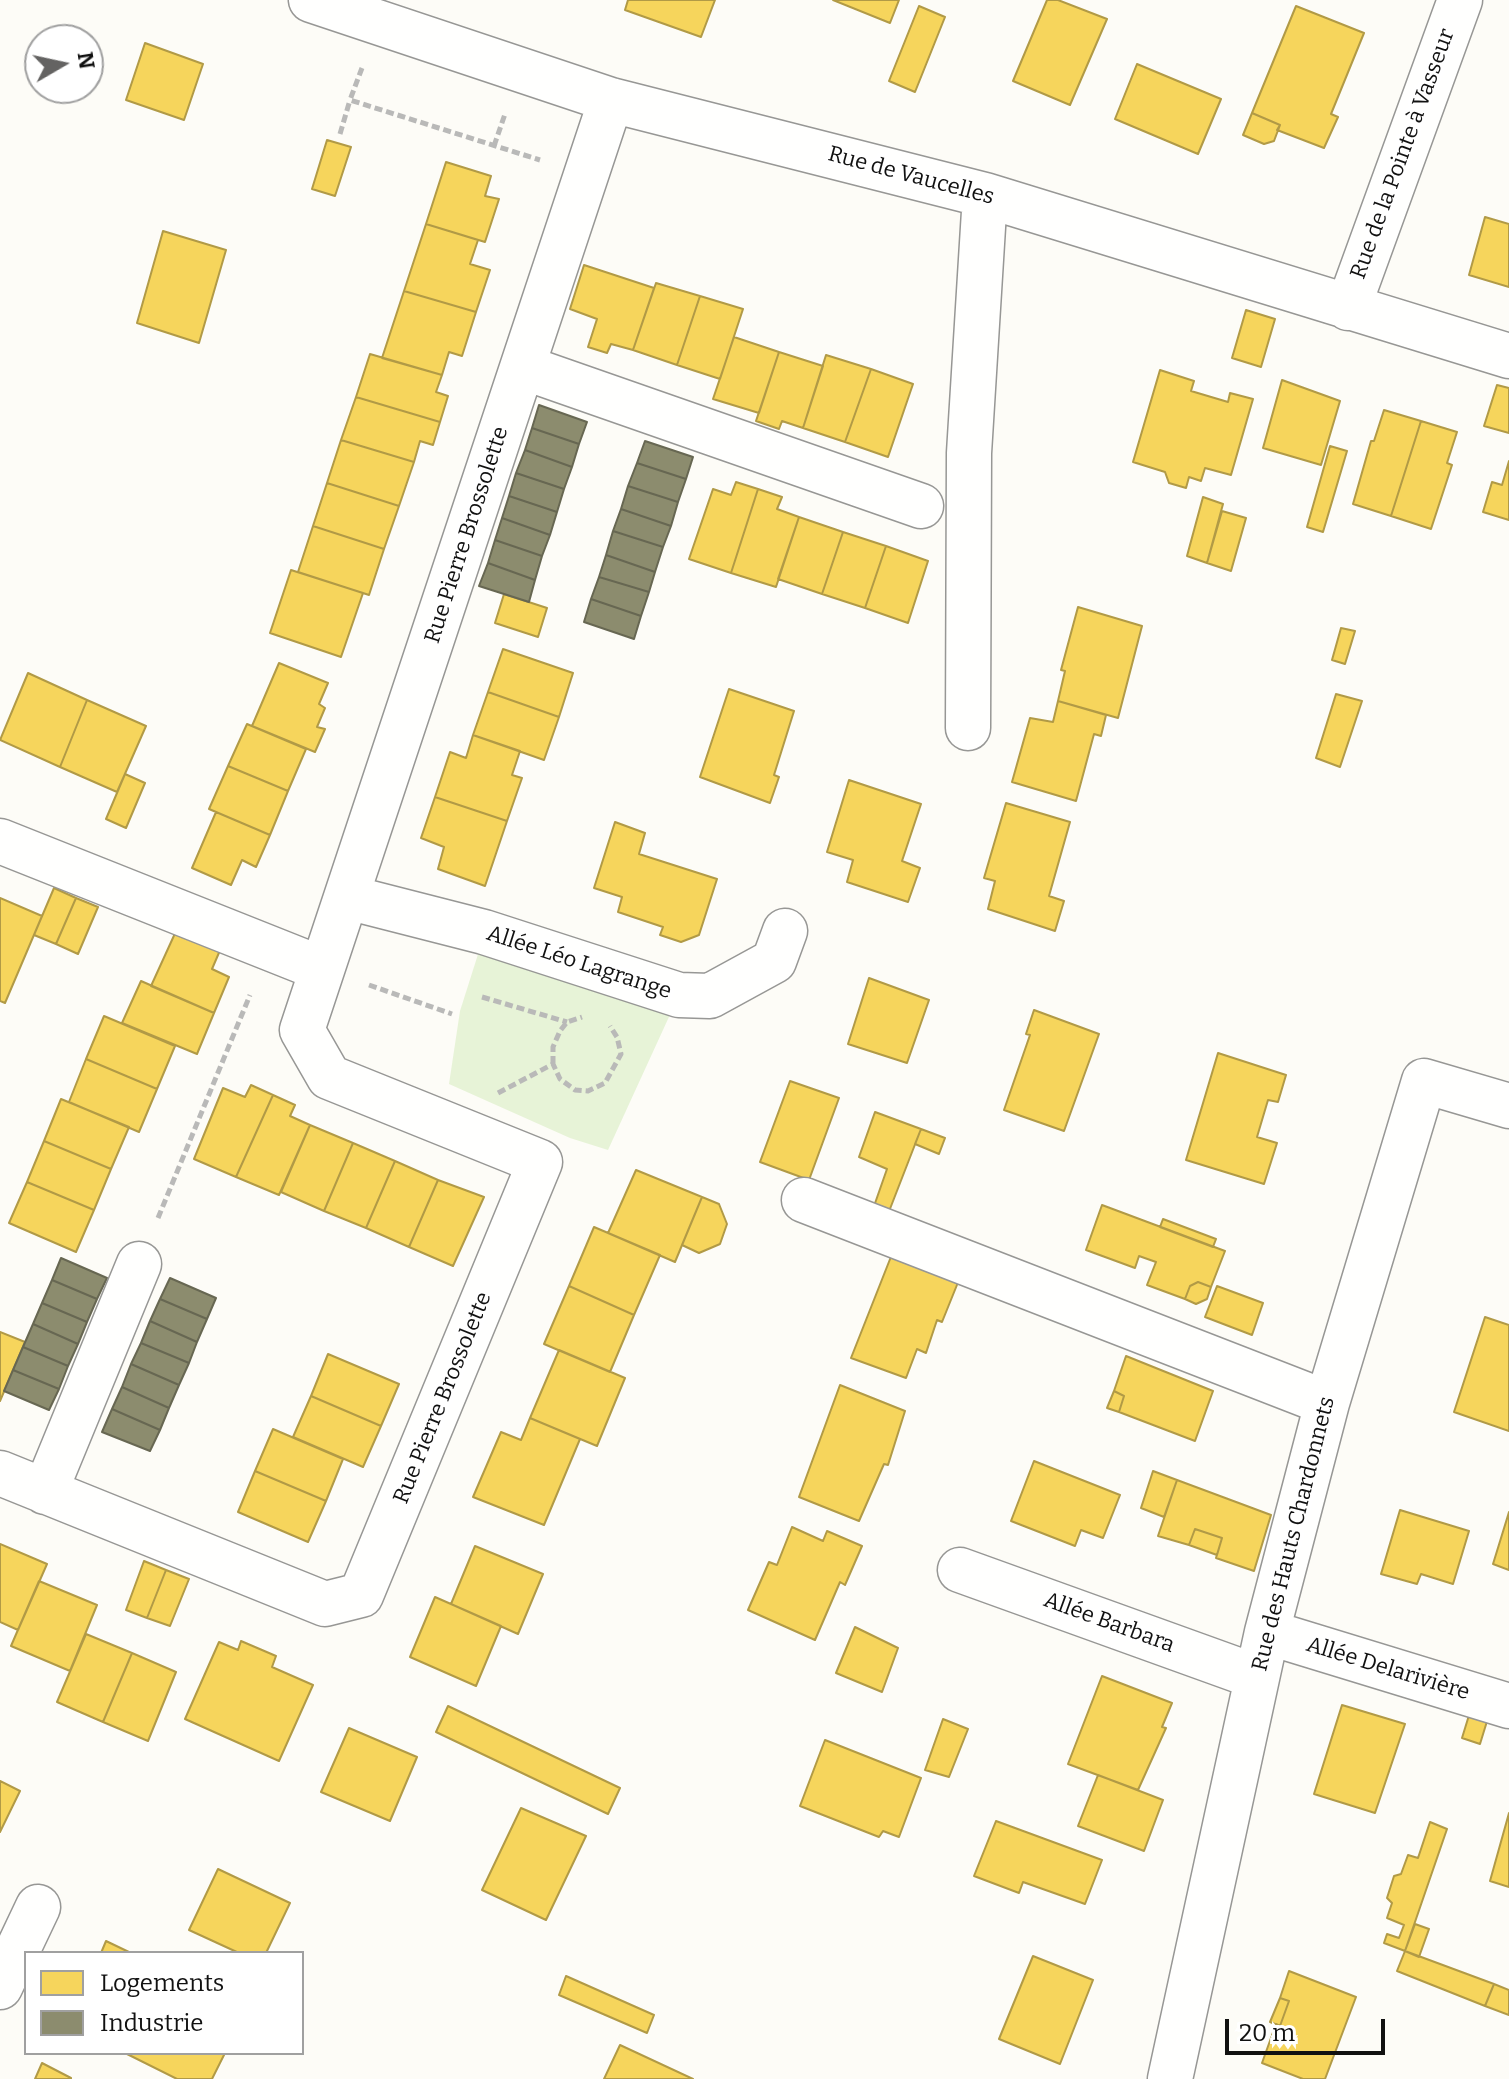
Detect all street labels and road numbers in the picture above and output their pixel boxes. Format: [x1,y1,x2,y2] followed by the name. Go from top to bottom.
[1345,25,1461,283] street label: Rue de la Pointe à Vasseur
[825,141,997,211] street label: Rue de Vaucelles
[420,423,514,647] street label: Rue Pierre Brossolette
[483,921,675,1005] street label: Allée Léo Lagrange
[388,1288,498,1508] street label: Rue Pierre Brossolette
[1247,1394,1341,1674] street label: Rue des Hauts Chardonnets
[1040,1587,1178,1659] street label: Allée Barbara
[1303,1632,1473,1706] street label: Allée Delarivière

